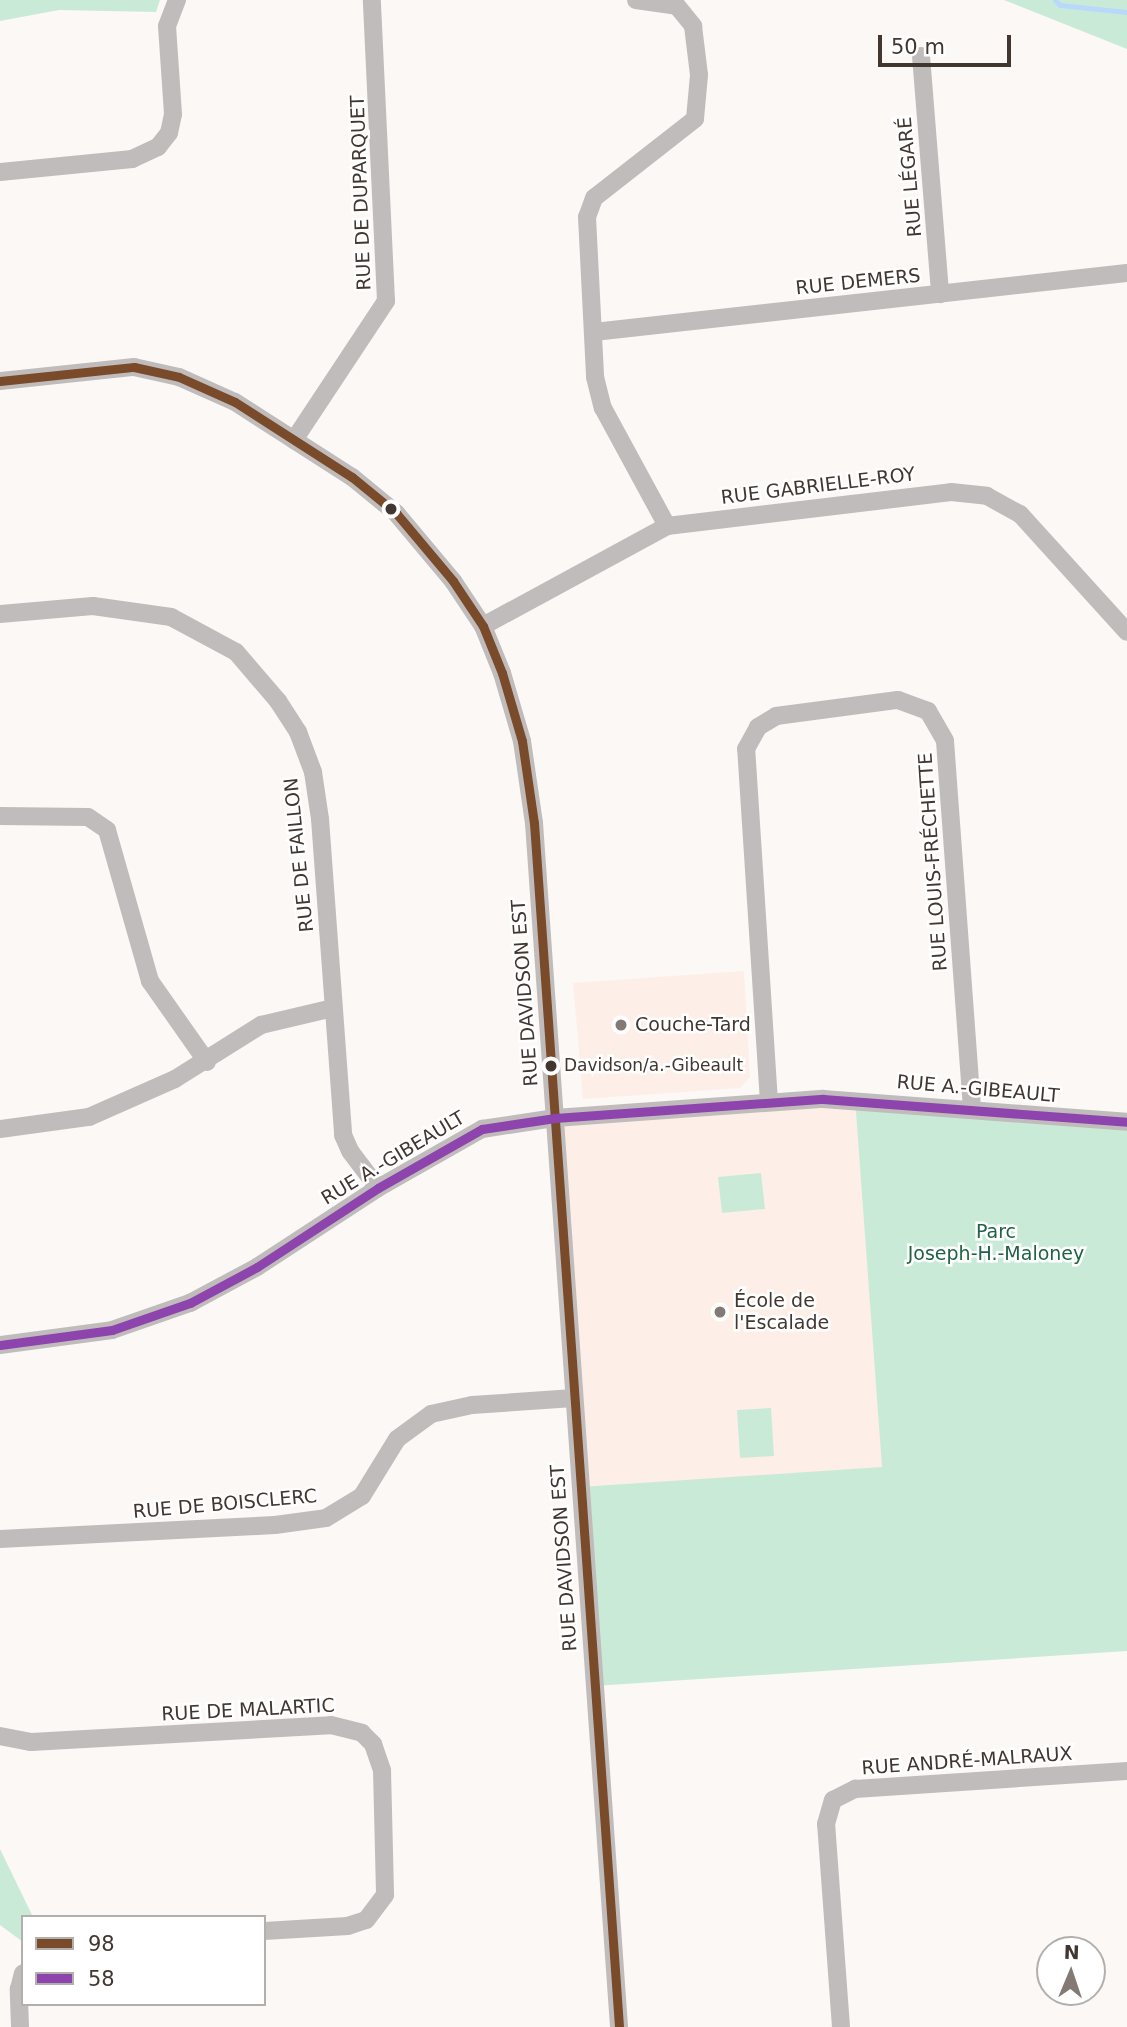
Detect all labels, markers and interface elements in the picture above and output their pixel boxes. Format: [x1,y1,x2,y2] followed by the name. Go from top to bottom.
[882,21,1015,65] scale bar
[891,35,945,59] text: 50 m
[346,95,376,291] street label: RUE DE DUPARQUET
[893,116,927,238] street label: RUE LÉGARÉ
[794,264,922,300] street label: RUE DEMERS
[720,463,916,509] street label: RUE GABRIELLE-ROY
[384,502,398,516] unlabelled marker
[914,752,952,972] street label: RUE LOUIS-FRÉCHETTE
[280,777,318,933] street label: RUE DE FAILLON
[507,899,543,1087] street label: RUE DAVIDSON EST
[635,1014,751,1036] place label: Couche-Tard
[613,1017,629,1033] marker: Couche-Tard
[564,1056,743,1076] place label: Davidson/a.-Gibeault
[544,1059,558,1073] marker: Davidson/a.-Gibeault
[896,1071,1060,1107] street label: RUE A.-GIBEAULT
[317,1106,469,1210] street label: RUE A.-GIBEAULT
[908,1221,1084,1265] park label: Parc Joseph-H.-Maloney
[734,1290,829,1334] place label: École de l'Escalade
[712,1304,728,1320] marker: École de l'Escalade
[546,1464,582,1652] street label: RUE DAVIDSON EST
[132,1485,318,1523] street label: RUE DE BOISCLERC
[161,1694,335,1726] street label: RUE DE MALARTIC
[861,1742,1073,1780] street label: RUE ANDRÉ-MALRAUX
[21,1915,266,2006] legend
[88,1932,115,1956] text: 98
[1036,1936,1106,2006] north arrow
[1063,1941,1080,1963] text: N
[88,1967,115,1991] text: 58

